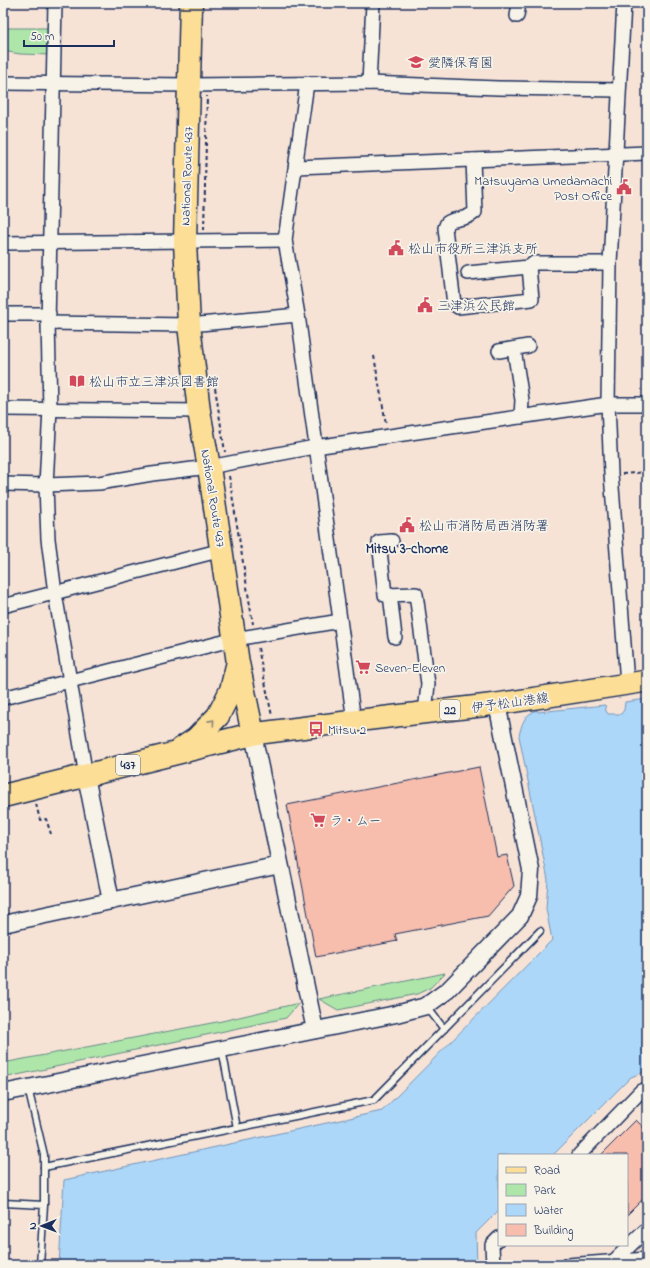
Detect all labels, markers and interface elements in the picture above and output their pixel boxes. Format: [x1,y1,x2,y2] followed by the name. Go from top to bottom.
[24,22,114,48] scale bar
[30,28,54,46] text: 50 m
[407,53,425,71] school or university icon: 愛隣保育園
[428,54,493,73] place label: 愛隣保育園
[176,126,199,226] street label: National Route 437
[474,172,612,206] place label: Matsuyama Umedamachi Post Office
[615,178,633,196] public building icon: Matsuyama Umedamachi Post Office
[387,239,405,257] public building icon: 松山市役所三津浜支所
[408,240,538,259] place label: 松山市役所三津浜支所
[416,296,434,314] public building icon: 三津浜公民館
[437,297,515,316] place label: 三津浜公民館
[68,372,86,390] library icon: 松山市立三津浜図書館
[89,373,219,392] place label: 松山市立三津浜図書館
[195,448,230,549] street label: National Route 437
[398,516,416,534] public building icon: 松山市消防局西消防署
[419,517,549,536] place label: 松山市消防局西消防署
[366,539,449,560] district label: Mitsu 3-chome
[354,658,372,676] supermarket icon: Seven-Eleven
[375,659,445,678] place label: Seven-Eleven
[470,689,551,718] street label: 伊予松山港線
[440,700,460,720] road number: 22
[207,719,214,726] one-way arrow
[307,720,325,738] bus stop icon: Mitsu 2
[328,721,367,740] place label: Mitsu 2
[116,755,140,775] road number: 437
[309,811,327,829] supermarket icon: ラ・ムー
[330,812,381,831] place label: ラ・ムー
[498,1154,628,1246] legend
[534,1162,560,1180] text: Road
[534,1182,556,1200] text: Park
[534,1202,563,1220] text: Water
[22,1206,62,1246] north arrow
[25,1222,41,1230] text: N
[533,1222,573,1241] text: Building

